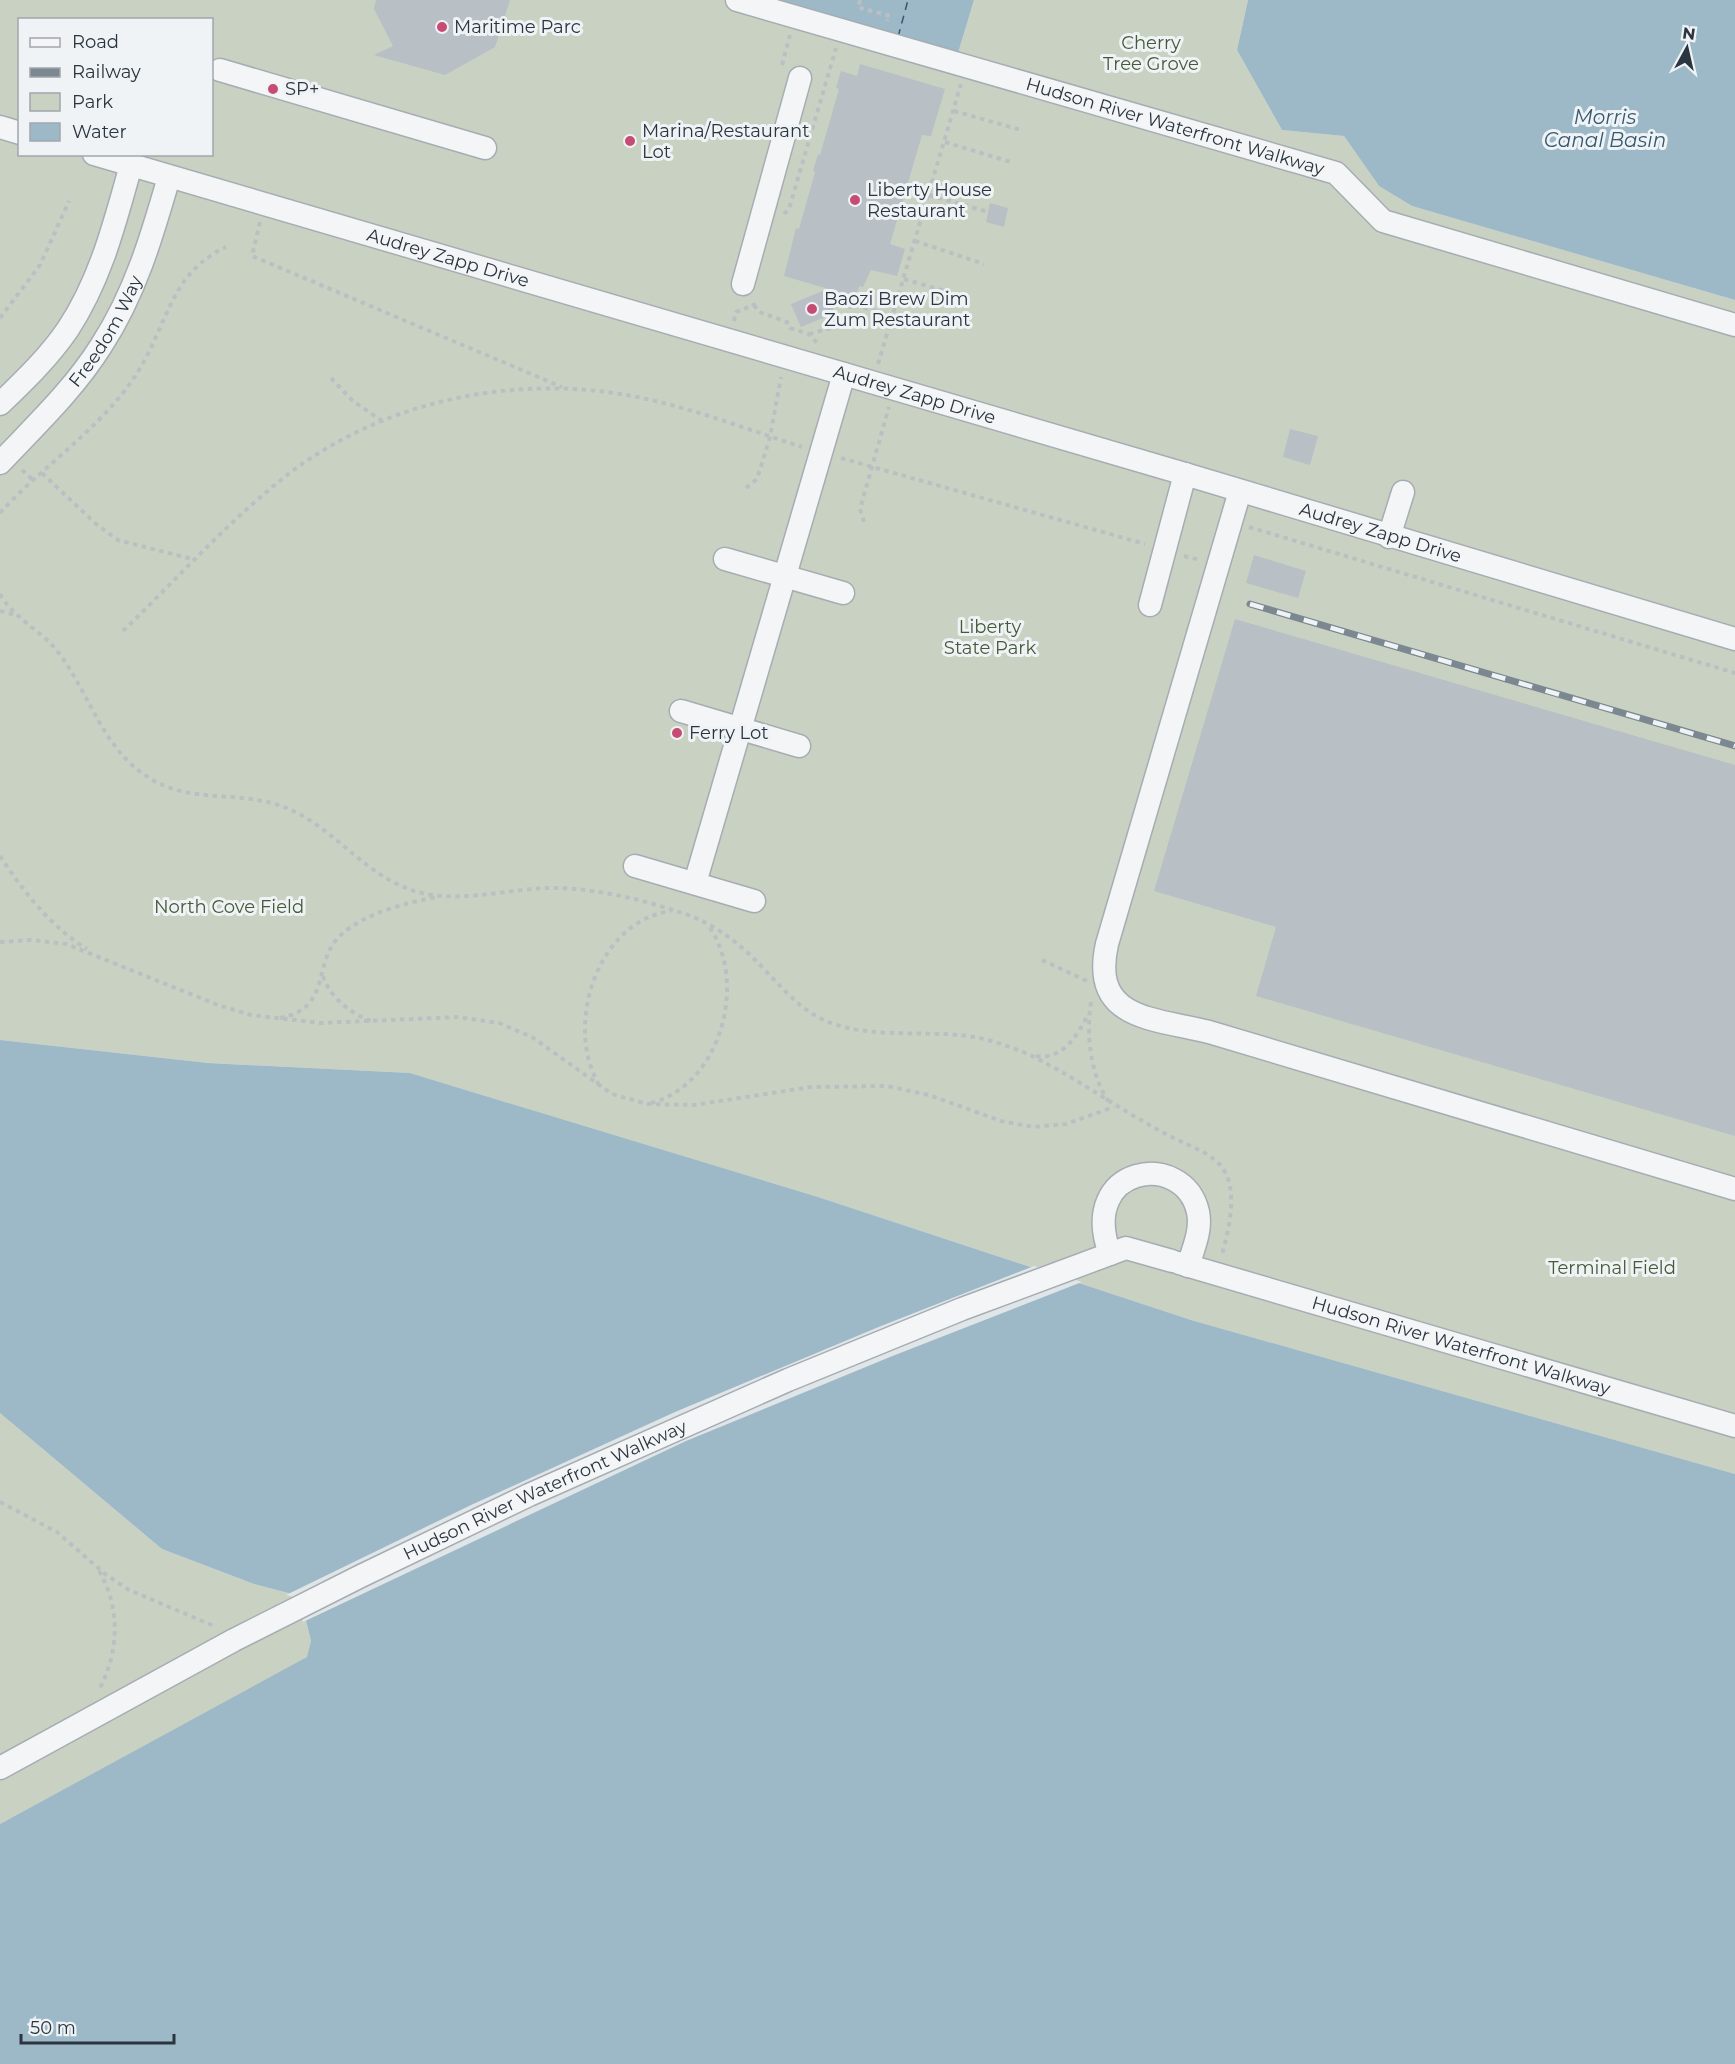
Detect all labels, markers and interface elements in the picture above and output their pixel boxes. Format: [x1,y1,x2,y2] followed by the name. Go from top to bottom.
[454,16,581,38] place label: Maritime Parc
[18,18,213,156] legend
[1657,18,1717,78] north arrow
[435,20,449,34] marker: Maritime Parc
[1681,23,1697,44] text: N
[72,31,119,53] text: Road
[1103,32,1199,75] park label: Cherry Tree Grove
[72,61,141,83] text: Railway
[1023,73,1327,180] street label: Hudson River Waterfront Walkway
[285,78,319,100] place label: SP+
[266,82,280,96] marker: SP+
[72,91,113,113] text: Park
[1544,105,1666,152] water label: Morris Canal Basin
[642,120,809,163] place label: Marina/Restaurant Lot
[72,121,127,143] text: Water
[623,134,637,148] marker: Marina/Restaurant Lot
[867,179,992,222] place label: Liberty House Restaurant
[848,193,862,207] marker: Liberty House Restaurant
[364,224,532,292] street label: Audrey Zapp Drive
[64,272,147,392] street label: Freedom Way
[824,288,970,331] place label: Baozi Brew Dim Zum Restaurant
[805,302,819,316] marker: Baozi Brew Dim Zum Restaurant
[831,360,998,429] street label: Audrey Zapp Drive
[1297,498,1464,567] street label: Audrey Zapp Drive
[944,616,1036,659] park label: Liberty State Park
[689,722,769,744] place label: Ferry Lot
[670,726,684,740] marker: Ferry Lot
[154,896,304,918] park label: North Cove Field
[1548,1257,1676,1279] park label: Terminal Field
[1309,1292,1613,1400] street label: Hudson River Waterfront Walkway
[400,1415,690,1565] street label: Hudson River Waterfront Walkway
[21,2007,174,2045] scale bar
[30,2017,76,2039] text: 50 m

